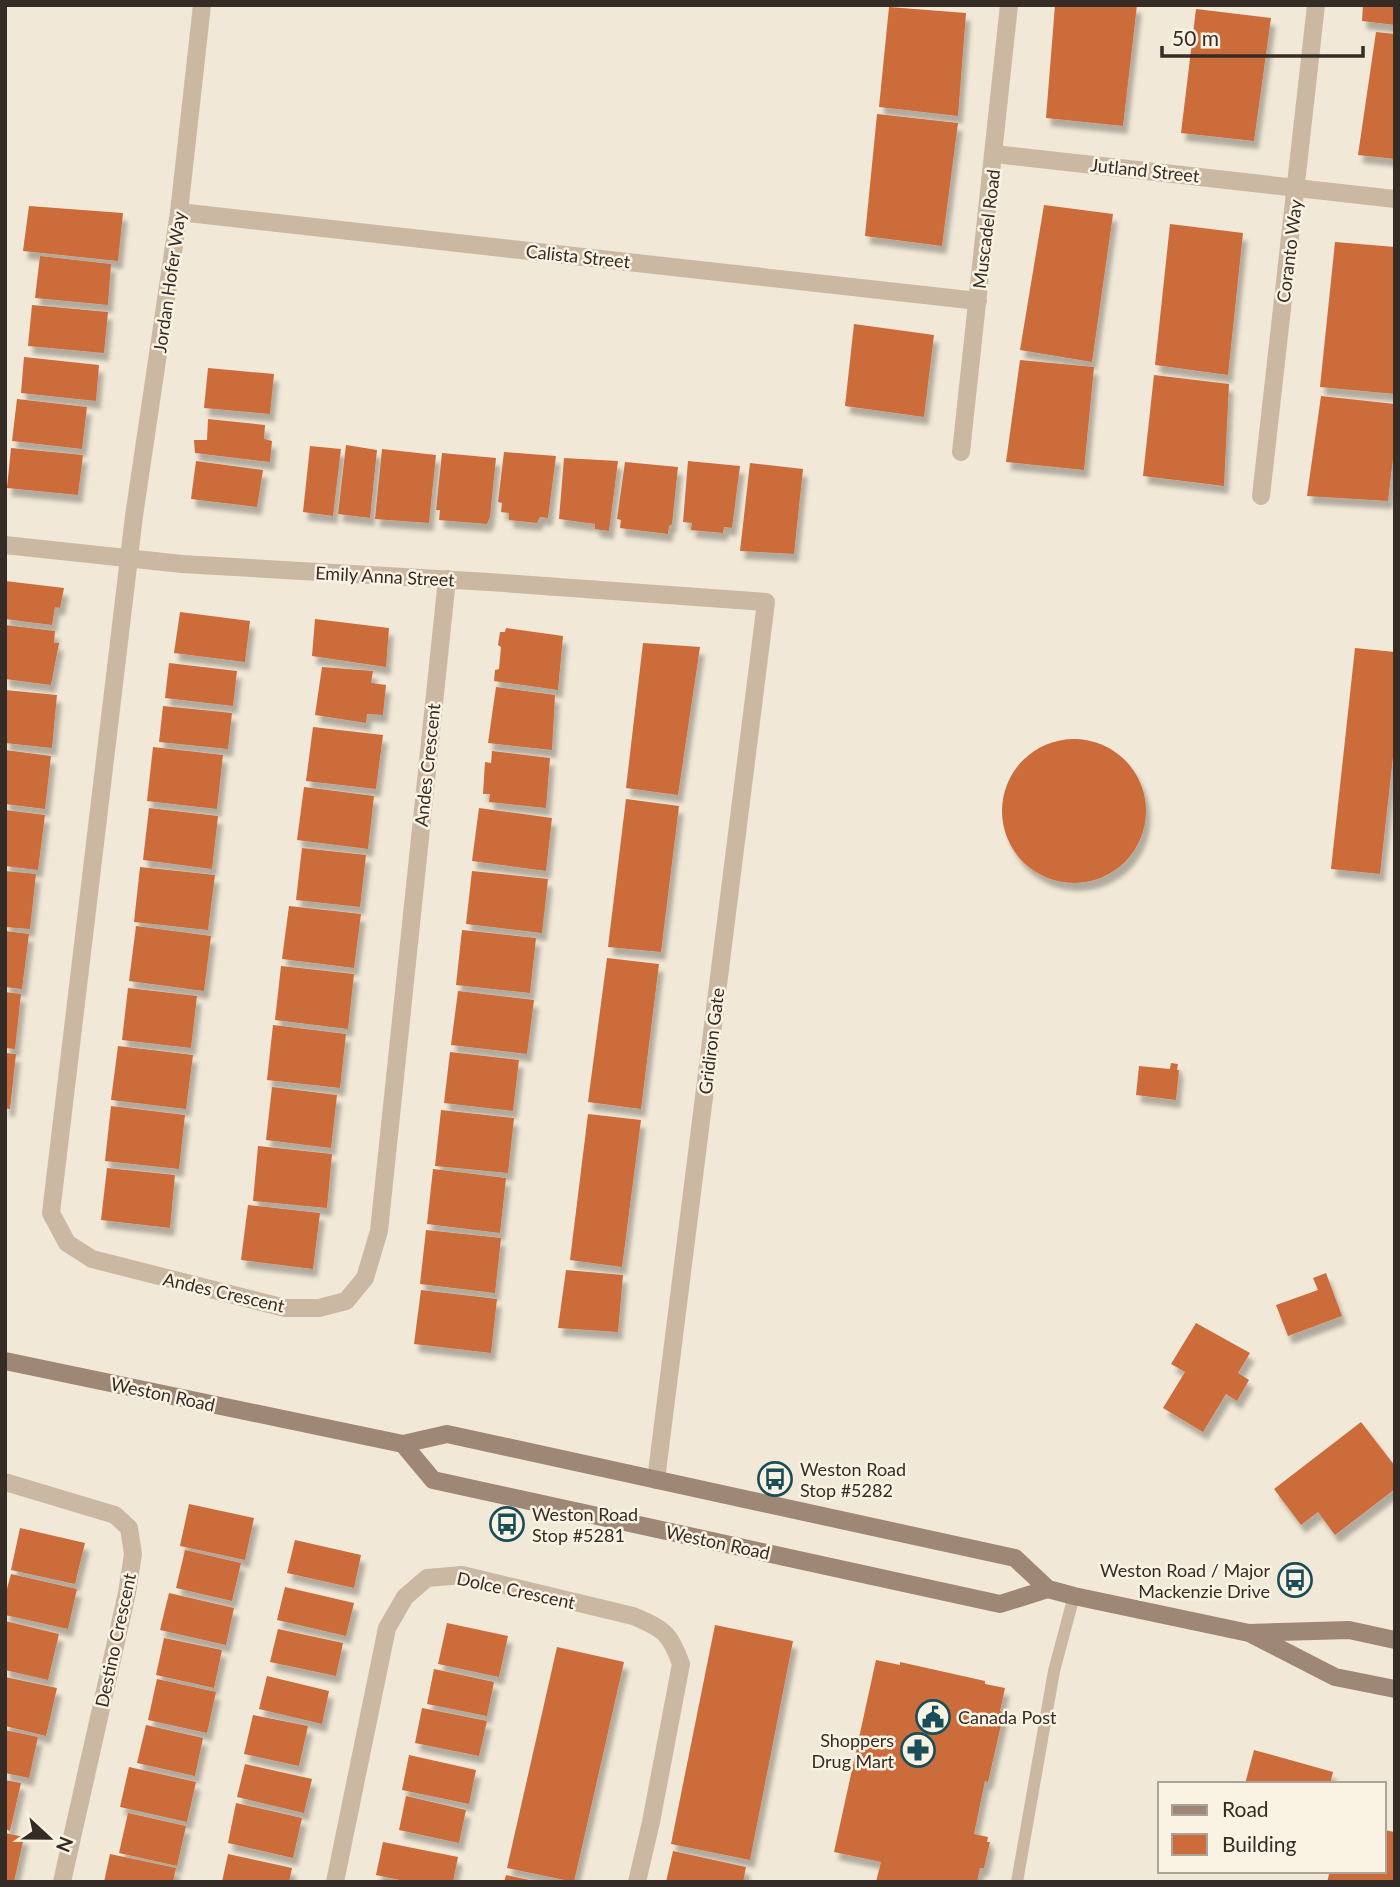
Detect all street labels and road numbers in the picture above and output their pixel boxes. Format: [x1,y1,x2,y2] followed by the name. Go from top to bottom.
[1090,153,1201,187] street label: Jutland Street
[968,168,1004,290] street label: Muscadel Road
[1272,197,1306,304] street label: Coranto Way
[148,209,190,354] street label: Jordan Hofer Way
[525,240,632,272] street label: Calista Street
[315,561,456,591] street label: Emily Anna Street
[410,702,444,828] street label: Andes Crescent
[694,986,728,1096] street label: Gridiron Gate
[161,1267,287,1317] street label: Andes Crescent
[109,1372,217,1416] street label: Weston Road
[664,1520,772,1564] street label: Weston Road
[455,1567,578,1613] street label: Dolce Crescent
[90,1570,140,1709] street label: Destino Crescent

